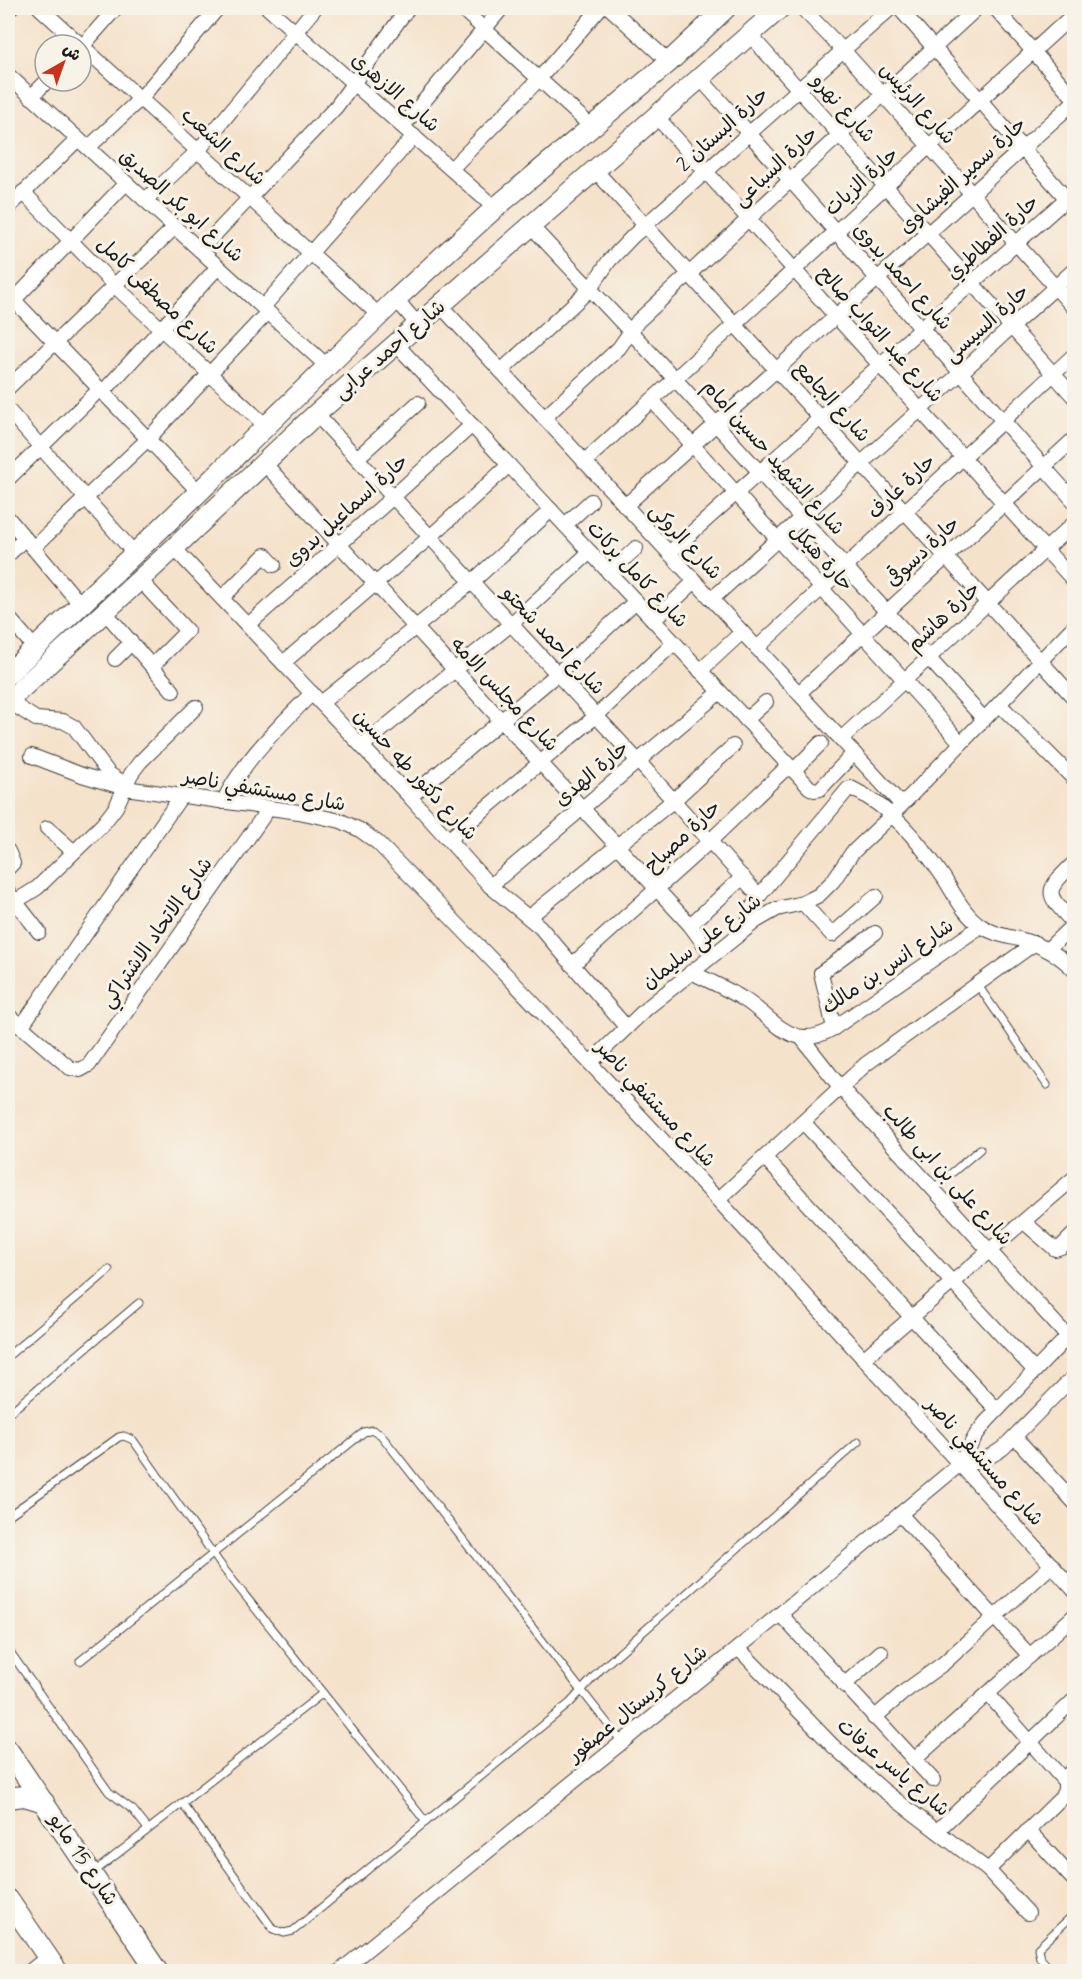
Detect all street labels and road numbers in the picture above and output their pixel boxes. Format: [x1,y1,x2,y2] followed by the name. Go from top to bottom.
[345,47,445,139] street label: شارع الازهرى
[873,57,961,151] street label: شارع الرئيس
[804,67,881,149] street label: شارع نهرو
[671,81,775,179] street label: حارة البستان 2
[175,102,271,192] street label: شارع الشعب
[893,112,1033,240] street label: حارة سمير الفيشاوى
[728,121,824,213] street label: حارة السباعى
[819,141,905,223] street label: حارة الزيات
[113,143,249,269] street label: شارع ابو بكر الصديق
[941,189,1045,287] street label: حارة الفطاطري
[846,217,958,337] street label: شارع احمد بدوى
[90,231,224,361] street label: شارع مصطفى كامل
[811,261,949,409] street label: شارع عبد التواب صالح
[939,279,1035,369] street label: حارة السيسى
[328,294,452,406] street label: شارع احمد عرابى
[788,355,876,449] street label: شارع الجامع
[696,374,850,542] street label: شارع الشهيد حسين امام
[280,448,414,574] street label: حارة اسماعيل بدوى
[862,449,942,525] street label: حارة عارف
[643,498,727,586] street label: شارع الروكى
[879,510,966,593] street label: حارة دسوقى
[580,516,694,634] street label: شارع كامل بركات
[783,518,859,598] street label: حارة هيكل
[901,576,987,658] street label: حارة هاشم
[494,579,611,701] street label: شارع احمد شحتو
[444,632,564,758] street label: شارع مجلس الامه
[347,703,483,847] street label: شارع دكتور طه حسين
[549,735,635,813] street label: حارة الهدى
[178,763,348,822] street label: شارع مستشفي ناصر
[639,795,727,879] street label: حارة مصباح
[95,852,222,1016] street label: شارع الاتحاد الاشتراكي
[637,888,767,996] street label: شارع على سليمان
[817,913,959,1021] street label: شارع انس بن مالك
[585,1033,721,1176] street label: شارع مستشفي ناصر
[876,1098,1018,1252] street label: شارع على بن ابى طالب
[915,1390,1049,1534] street label: شارع مستشفي ناصر
[561,1639,713,1770] street label: شارع كريستال عصفور
[831,1713,955,1823] street label: شارع ياسر عرفات
[41,1807,124,1911] street label: شارع 15 مايو

